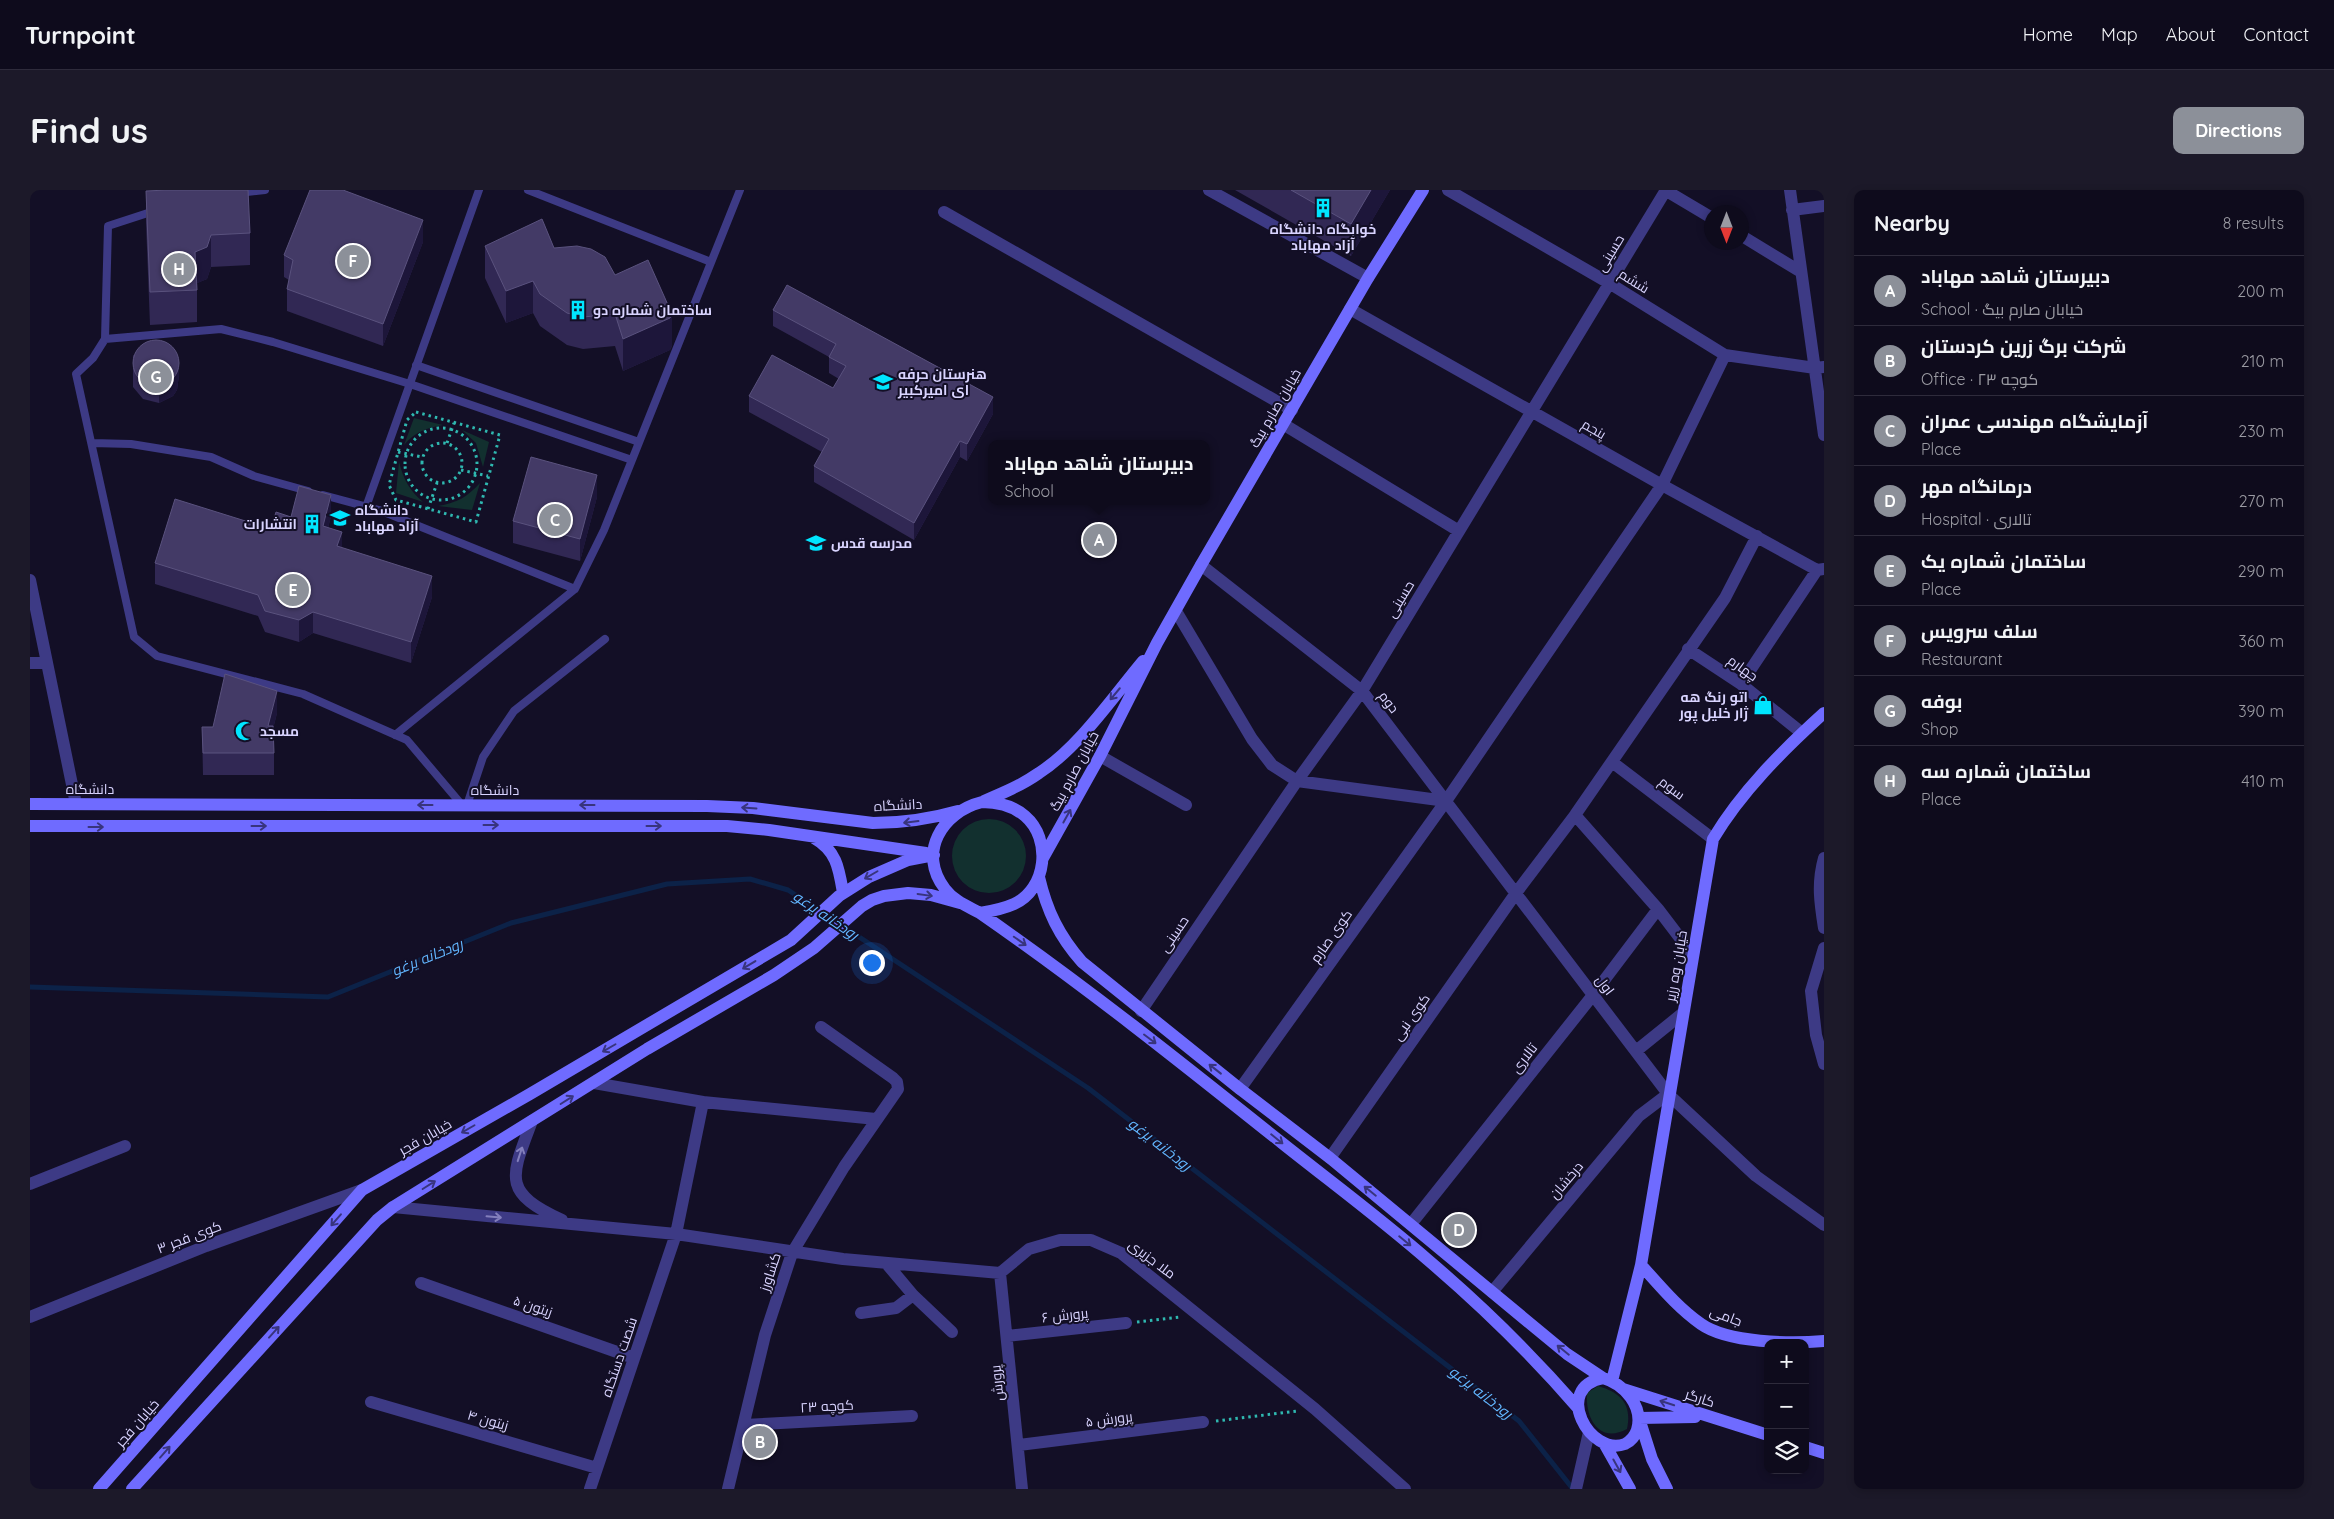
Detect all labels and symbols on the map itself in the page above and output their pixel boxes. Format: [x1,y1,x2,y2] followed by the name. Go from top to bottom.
[1312,197,1334,219] building icon: خوابگاه دانشگاه آزاد مهاباد
[1704,205,1749,250] north arrow
[1270,220,1376,254] place label: خوابگاه دانشگاه آزاد مهاباد
[1592,231,1628,275] street label: حسینی
[337,242,369,280] pin: F
[163,250,195,288] pin: H
[1615,265,1653,298] street label: ششم
[567,299,589,321] building icon: ساختمان شماره دو
[593,301,712,319] place label: ساختمان شماره دو
[140,358,172,396] pin: G
[897,365,987,399] place label: هنرستان حرفه ای امیرکبیر
[1245,365,1306,451] street label: خیابان صارم بیگ
[872,371,894,393] school or university icon: هنرستان حرفه ای امیرکبیر
[1578,415,1610,444] street label: پنجم
[355,501,419,535] place label: دانشگاه آزاد مهاباد
[539,501,571,539] pin: C
[329,507,351,529] school or university icon: دانشگاه آزاد مهاباد
[301,513,323,535] building icon: انتشارات
[244,515,297,533] place label: انتشارات
[1083,521,1115,559] pin: A
[805,532,827,554] school or university icon: مدرسه قدس
[831,534,912,552] place label: مدرسه قدس
[277,571,309,609] pin: E
[1382,577,1418,621] street label: حسینی
[1724,651,1762,686] street label: چهارم
[1374,687,1403,717] street label: دوم
[1109,688,1120,701] one-way arrow
[1678,688,1748,724] place label: اتو رنگ هه ژار خلیل پور
[1752,694,1774,716] shop icon: اتو رنگ هه ژار خلیل پور
[234,720,256,742] mosque icon: مسجد
[260,722,299,740] place label: مسجد
[1045,728,1104,815] street label: خیابان صارم بیگ
[1655,772,1689,805] street label: سوم
[66,780,114,798] street label: دانشگاه
[471,781,519,799] street label: دانشگاه
[873,795,923,815] street label: دانشگاه
[417,800,433,810] one-way arrow
[579,800,596,810] one-way arrow
[742,803,758,813] one-way arrow
[1062,809,1072,823] one-way arrow
[903,817,919,827] one-way arrow
[482,820,499,830] one-way arrow
[250,821,266,831] one-way arrow
[645,821,661,831] one-way arrow
[88,822,104,832] one-way arrow
[865,871,879,881] one-way arrow
[790,886,863,944] water label: رودخانه یرغو
[917,890,933,900] one-way arrow
[1306,906,1357,967] street label: کوی صارم
[1155,912,1193,956] street label: حسینی
[1661,929,1691,1004] street label: خیابان وه رزیر
[389,934,466,980] water label: رودخانه یرغو
[1013,936,1027,946] one-way arrow
[859,950,885,976] your location
[742,961,756,971] one-way arrow
[1592,971,1618,999] street label: اول
[1388,990,1434,1044] street label: کوی نبی
[1143,1033,1156,1044] one-way arrow
[1507,1039,1541,1077] street label: تالاری
[602,1043,616,1053] one-way arrow
[1208,1064,1221,1075] one-way arrow
[559,1094,573,1104] one-way arrow
[1125,1113,1196,1175] water label: رودخانه یرغو
[394,1115,455,1160] street label: خیابان فجر
[462,1125,476,1135] one-way arrow
[1271,1134,1284,1145] one-way arrow
[516,1147,525,1163] one-way arrow
[1545,1157,1587,1203] street label: درخشان
[421,1180,435,1190] one-way arrow
[1364,1185,1377,1196] one-way arrow
[1443,1211,1475,1249] pin: D
[486,1212,502,1222] one-way arrow
[330,1213,341,1226] one-way arrow
[154,1216,224,1258] street label: کوی فجر ۳
[1125,1235,1179,1283] street label: ملا جزیری
[1398,1235,1411,1246] one-way arrow
[755,1250,785,1295] street label: کشاورز
[511,1291,555,1321] street label: زیتون ۵
[1707,1302,1745,1330] street label: جامی
[1041,1304,1090,1327] street label: پرورش ۶
[597,1315,641,1399] street label: شصت دستگاه
[268,1326,280,1339] one-way arrow
[1556,1345,1569,1356] one-way arrow
[1446,1361,1517,1423] water label: رودخانه یرغو
[986,1364,1009,1402] street label: پرورش
[1682,1384,1717,1411] street label: کارگر
[110,1395,163,1452] street label: خیابان فجر
[800,1396,854,1417] street label: کوچه ۲۳
[1659,1398,1675,1408] one-way arrow
[465,1406,511,1434] street label: زیتون ۴
[1084,1407,1134,1432] street label: پرورش ۵
[744,1423,776,1461] pin: B
[159,1446,170,1459] one-way arrow
[1613,1458,1622,1473] one-way arrow

